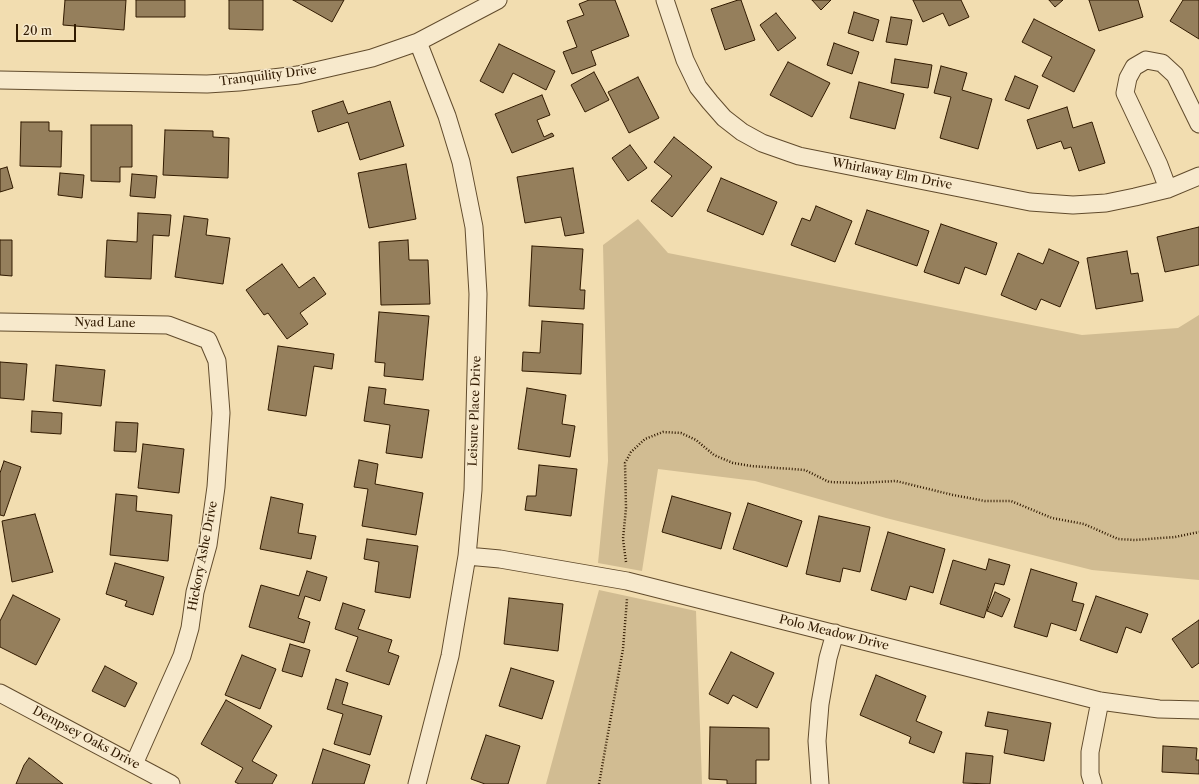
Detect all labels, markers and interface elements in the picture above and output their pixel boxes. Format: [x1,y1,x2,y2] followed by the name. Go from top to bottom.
[18,16,78,42] scale bar
[23,23,52,38] text: 20 m
[219,63,317,89] street label: Tranquility Drive
[831,155,953,193] street label: Whirlaway Elm Drive
[74,315,136,331] street label: Nyad Lane
[466,355,484,467] street label: Leisure Place Drive
[185,500,221,612] street label: Hickory Ashe Drive
[778,612,890,654] street label: Polo Meadow Drive
[30,704,142,772] street label: Dempsey Oaks Drive

